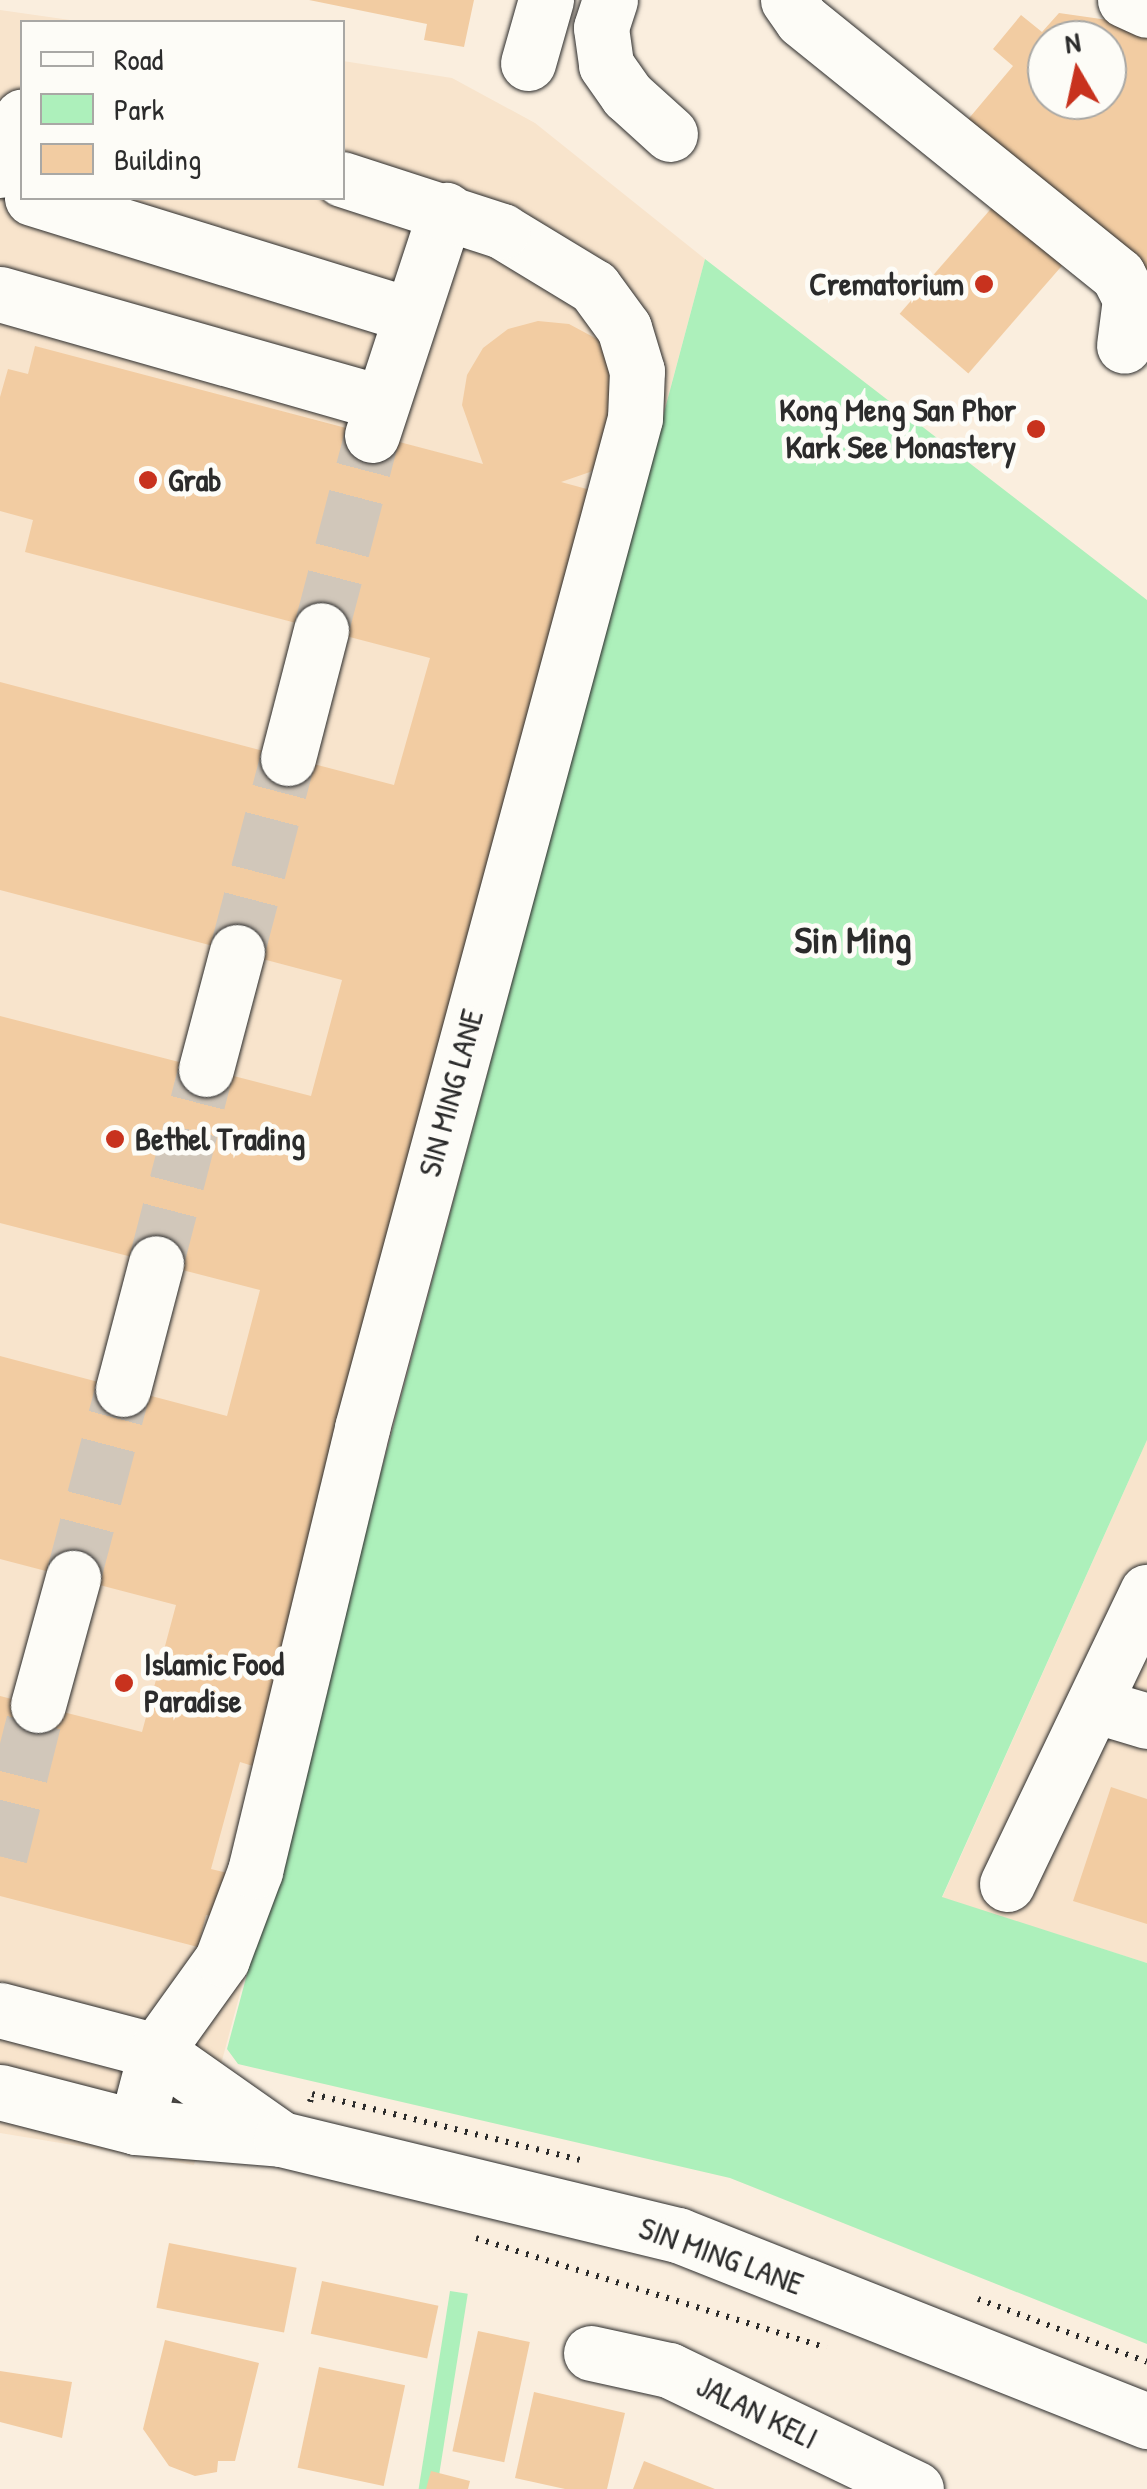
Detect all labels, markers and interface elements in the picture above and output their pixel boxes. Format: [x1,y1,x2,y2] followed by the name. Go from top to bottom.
[20,20,345,200] legend
[1027,20,1127,120] north arrow
[1062,22,1083,62] text: N
[114,39,163,79] text: Road
[114,89,164,129] text: Park
[114,139,201,179] text: Building
[809,265,964,303] place label: Crematorium
[973,273,995,295] marker: Crematorium
[779,392,1016,467] place label: Kong Meng San Phor Kark See Monastery
[1025,418,1047,440] marker: Kong Meng San Phor Kark See Monastery
[168,461,221,499] place label: Grab
[137,469,159,491] marker: Grab
[794,917,912,963] district label: Sin Ming
[410,1005,492,1181] street label: SIN MING LANE
[135,1120,305,1158] place label: Bethel Trading
[104,1128,126,1150] marker: Bethel Trading
[144,1646,284,1721] place label: Islamic Food Paradise
[113,1672,135,1694] marker: Islamic Food Paradise
[634,2209,808,2303] street label: SIN MING LANE
[690,2366,824,2458] street label: JALAN KELI

